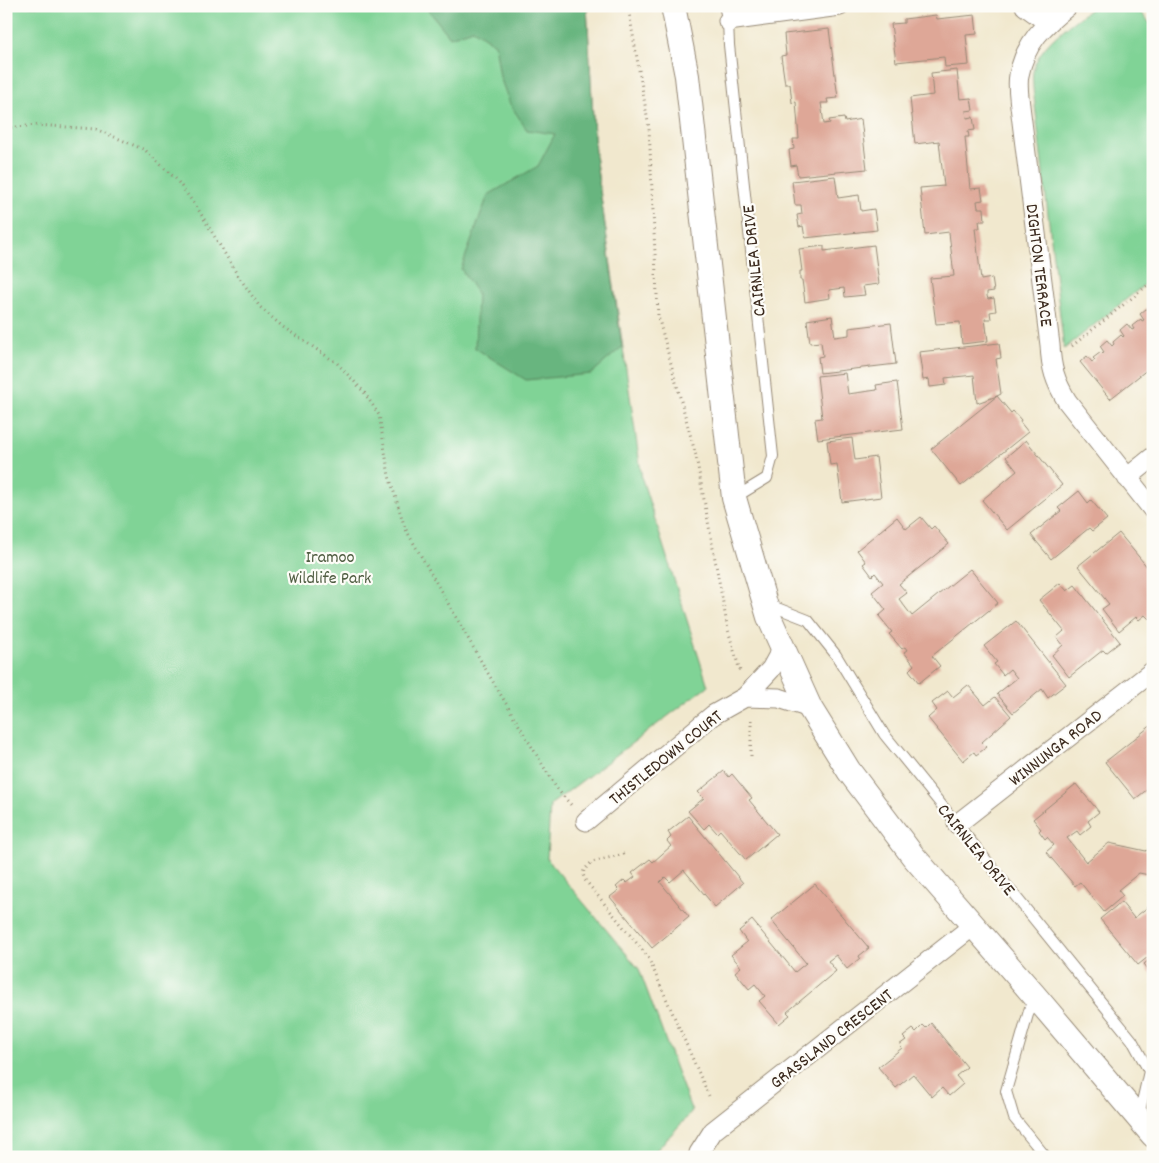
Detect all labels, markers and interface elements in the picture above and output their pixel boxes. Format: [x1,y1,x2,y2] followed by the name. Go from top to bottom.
[1018,202,1057,328] street label: DIGHTON TERRACE
[737,204,774,318] street label: CAIRNLEA DRIVE
[289,546,371,592] park label: Iramoo Wildlife Park
[1005,704,1109,793] street label: WINNUNGA ROAD
[605,705,729,813] street label: THISTLEDOWN COURT
[930,799,1020,902] street label: CAIRNLEA DRIVE
[766,984,899,1096] street label: GRASSLAND CRESCENT

